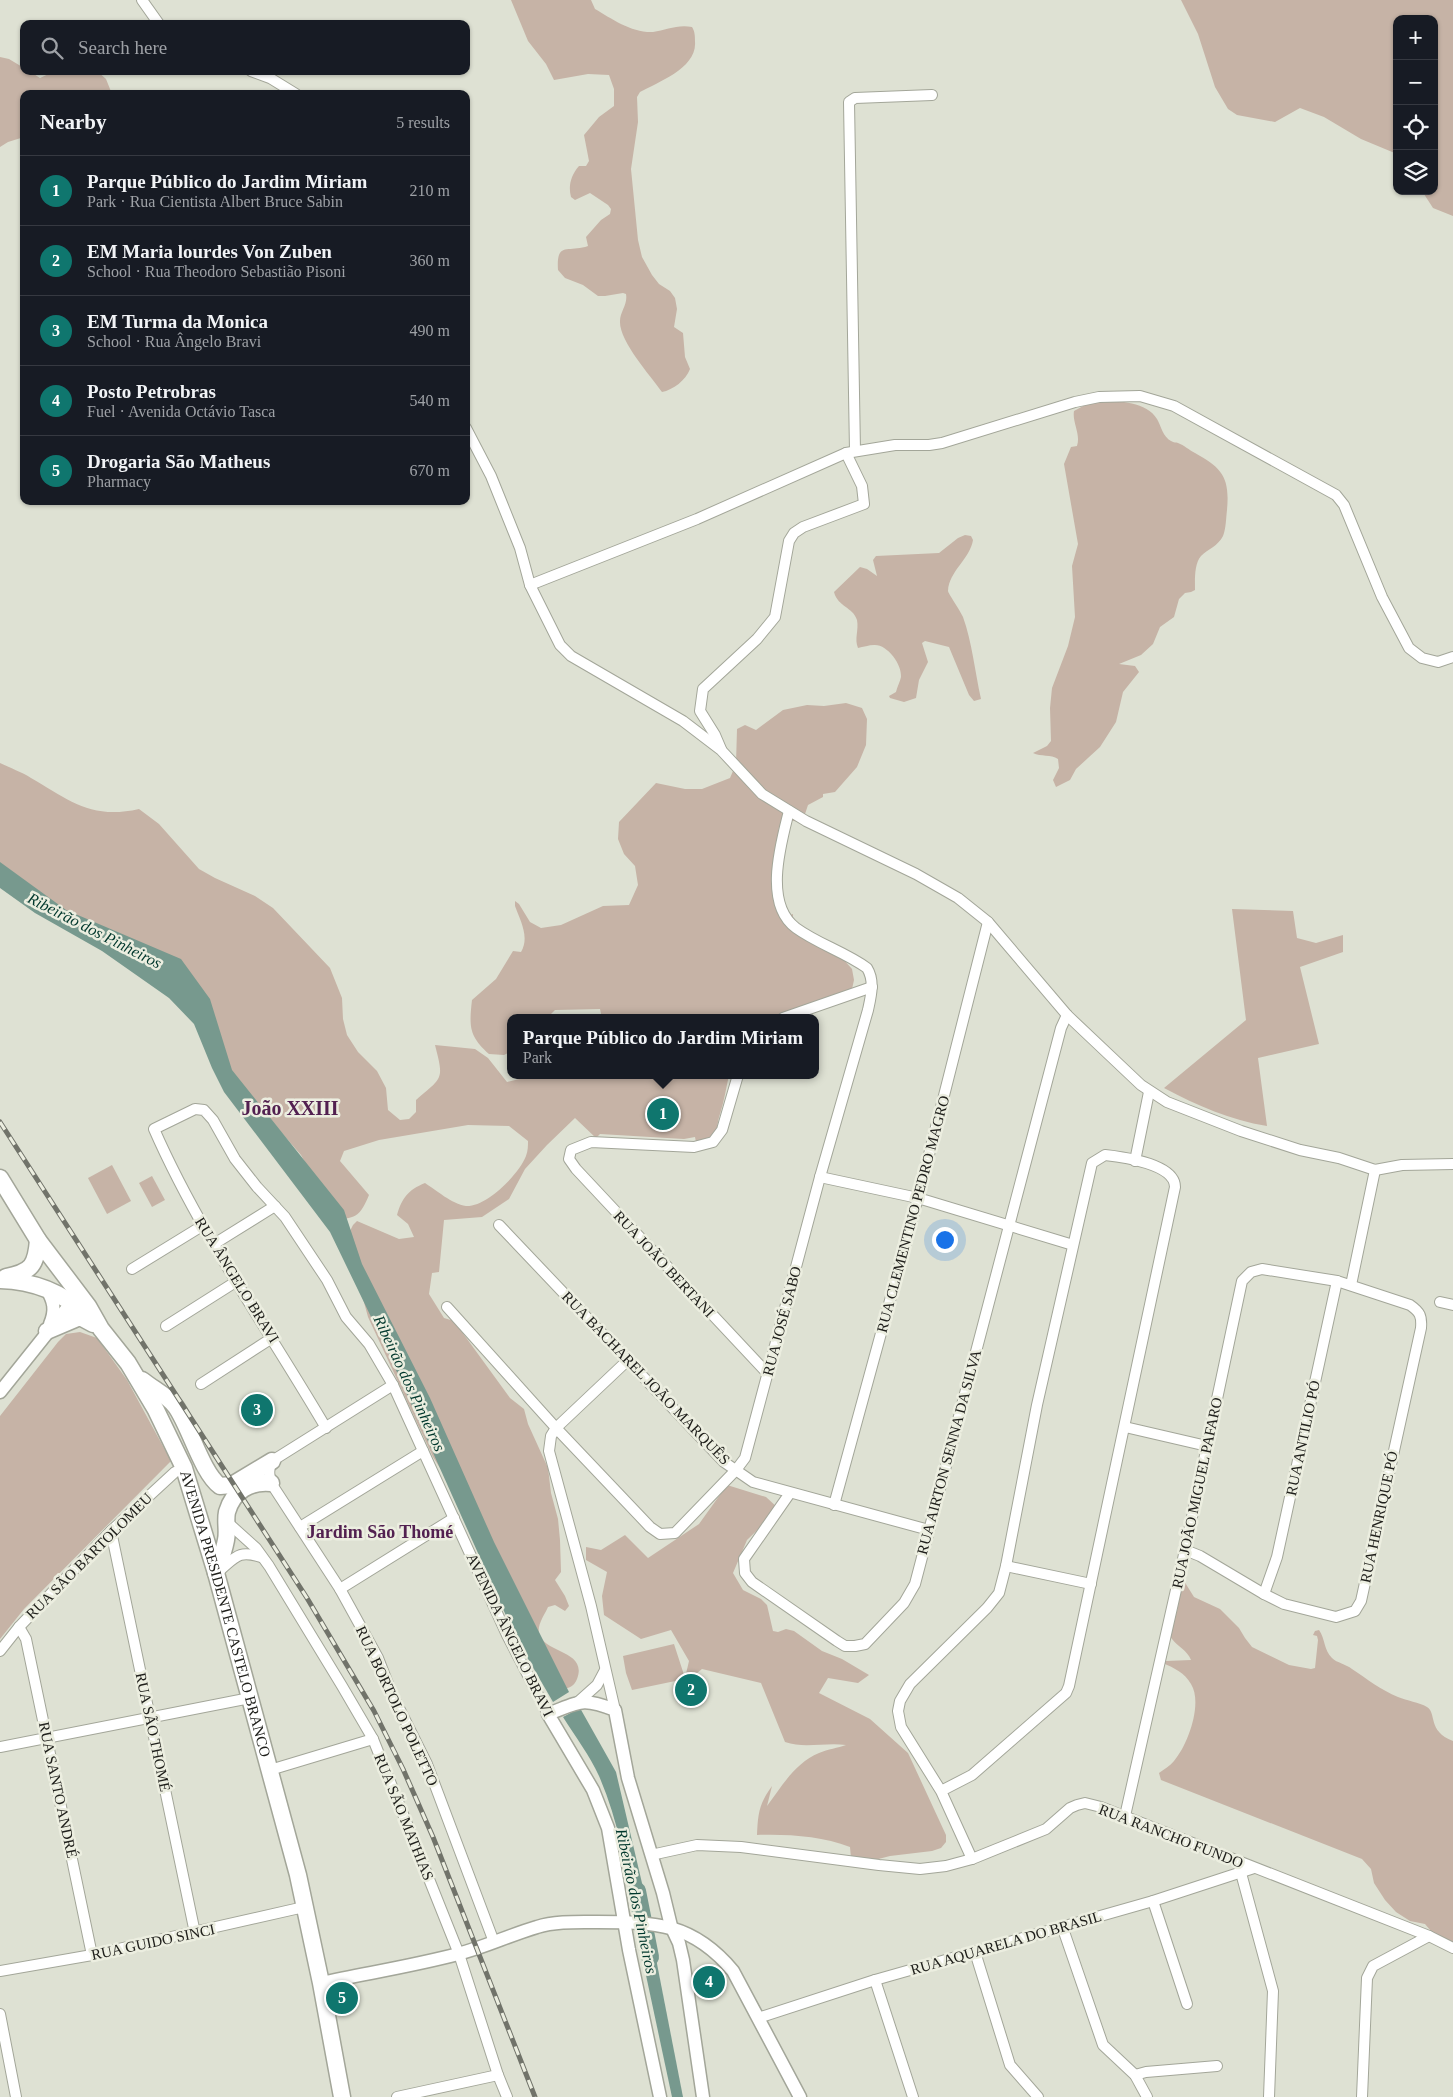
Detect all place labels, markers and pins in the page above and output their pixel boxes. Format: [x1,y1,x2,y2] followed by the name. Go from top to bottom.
[647,1095,679,1133] pin: 1
[241,1391,273,1429] pin: 3
[675,1671,707,1709] pin: 2
[693,1963,725,2001] pin: 4
[326,1979,358,2017] pin: 5

